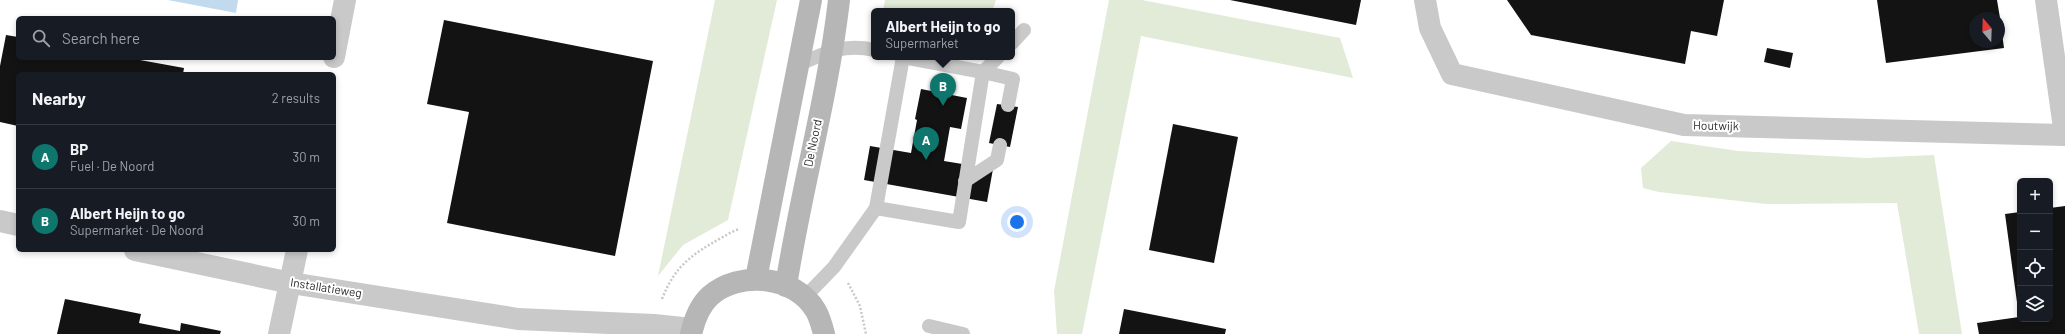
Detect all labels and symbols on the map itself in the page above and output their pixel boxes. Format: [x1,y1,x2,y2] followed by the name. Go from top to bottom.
[1969,12,2005,48] north arrow
[930,73,956,106] pin: B
[800,118,824,168] street label: De Noord
[1693,118,1739,132] street label: Houtwijk
[913,127,939,160] pin: A
[1007,212,1027,232] your location
[289,274,363,300] street label: Installatieweg

